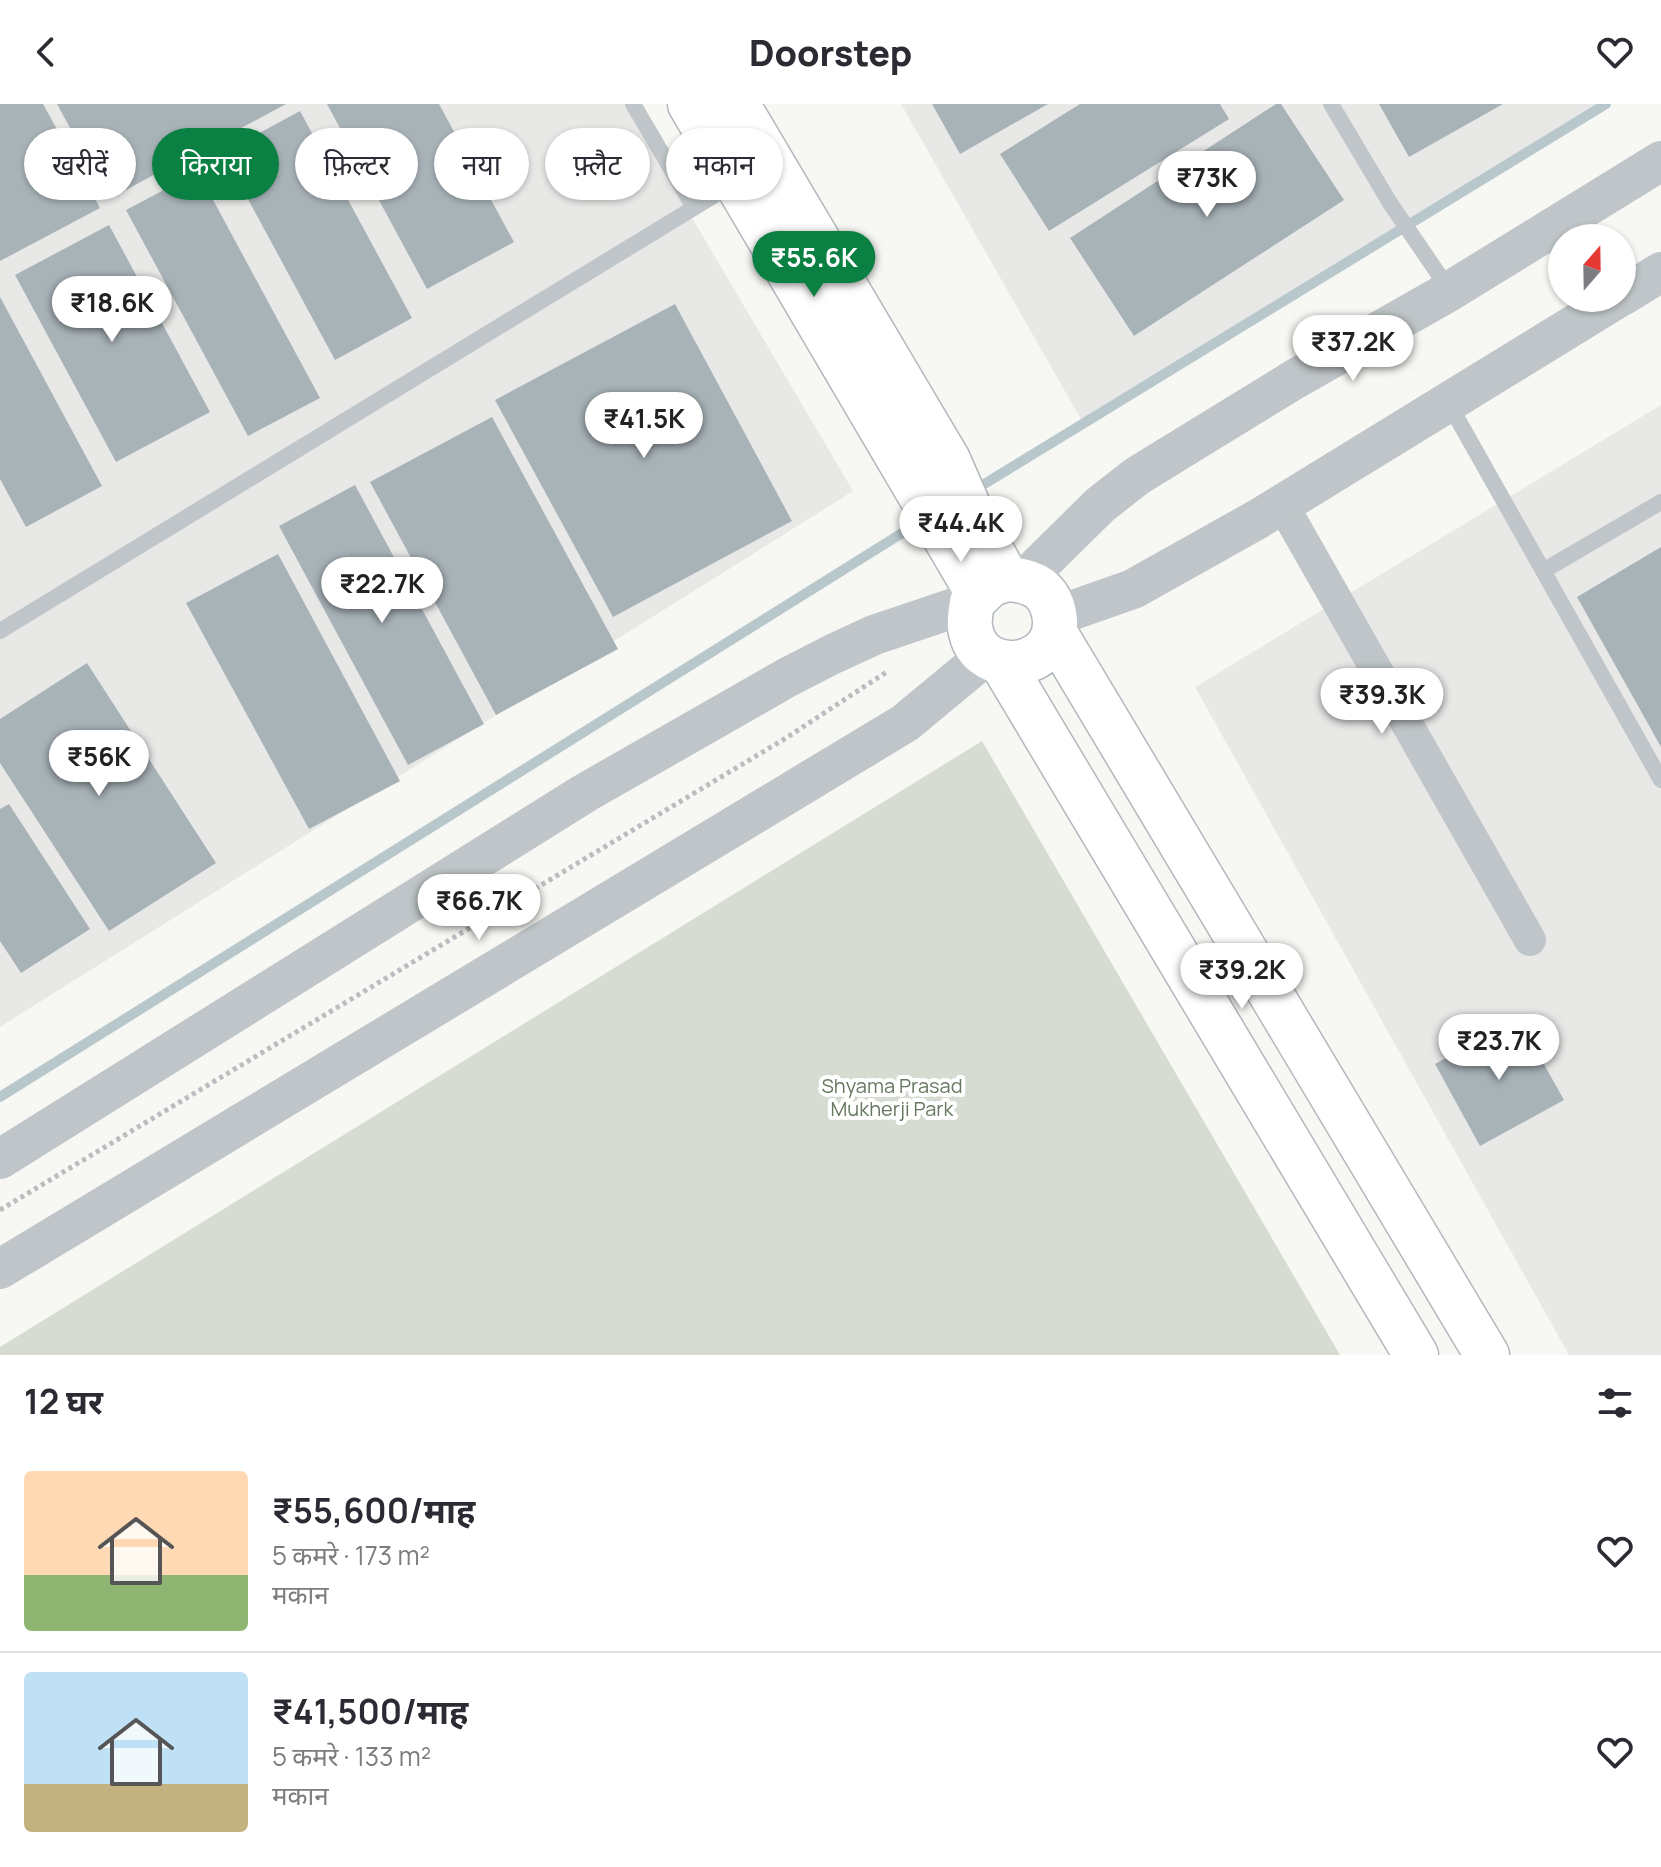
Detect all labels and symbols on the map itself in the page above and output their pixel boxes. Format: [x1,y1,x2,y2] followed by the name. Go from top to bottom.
[1160,151,1254,219] pin: ₹73K
[1548,224,1636,312] north arrow
[749,231,879,299] pin: ₹55.6K
[47,276,177,344] pin: ₹18.6K
[1288,315,1418,383] pin: ₹37.2K
[579,392,709,460] pin: ₹41.5K
[896,496,1026,564] pin: ₹44.4K
[317,557,447,625] pin: ₹22.7K
[1317,668,1447,736] pin: ₹39.3K
[52,730,146,798] pin: ₹56K
[414,874,544,942] pin: ₹66.7K
[1177,943,1307,1011] pin: ₹39.2K
[1434,1014,1564,1082] pin: ₹23.7K
[822,1072,963,1122] park label: Shyama Prasad Mukherji Park

